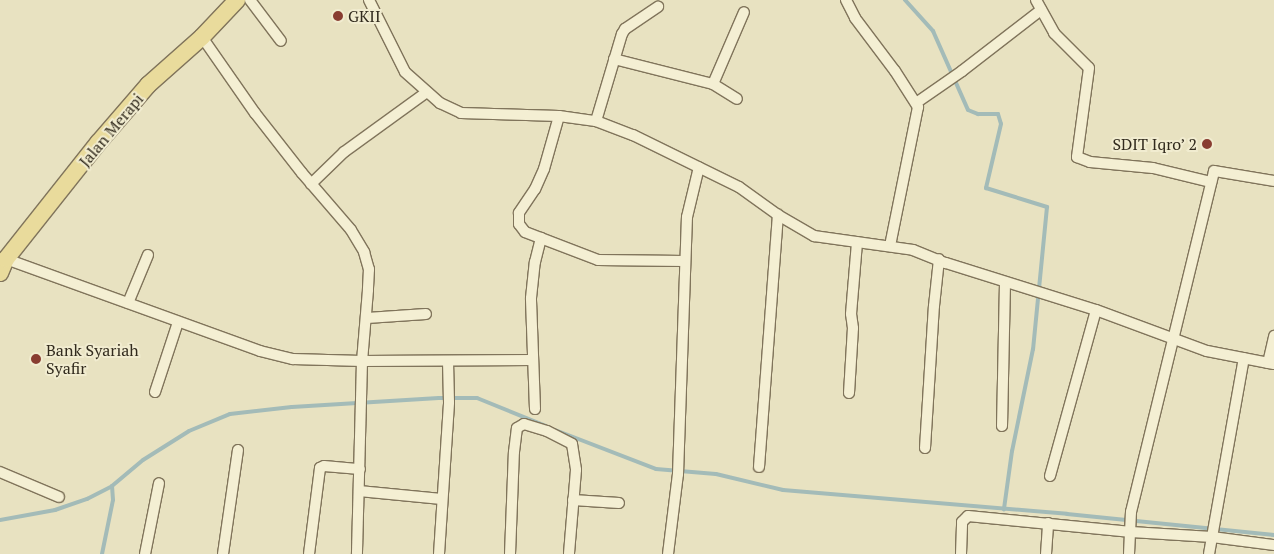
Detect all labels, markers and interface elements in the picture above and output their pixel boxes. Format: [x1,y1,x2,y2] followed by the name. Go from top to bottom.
[348,6,381,26] place label: GKII
[332,10,344,22] marker: GKII
[75,89,147,171] street label: Jalan Merapi
[1112,134,1197,154] place label: SDIT Iqro’ 2
[1201,138,1213,150] marker: SDIT Iqro’ 2
[46,340,139,378] place label: Bank Syariah Syafir
[30,353,42,365] marker: Bank Syariah Syafir

